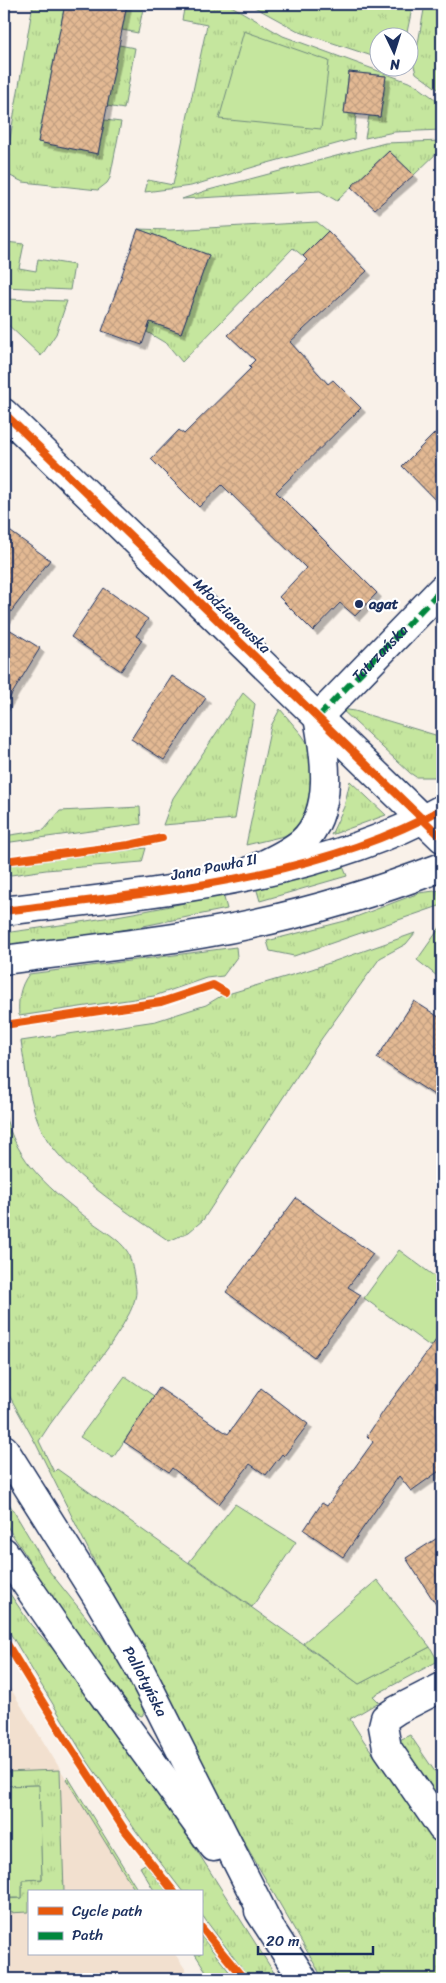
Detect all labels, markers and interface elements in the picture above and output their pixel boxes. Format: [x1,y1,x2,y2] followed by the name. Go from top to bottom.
[368,28,418,78] north arrow
[389,52,402,77] text: N
[187,572,277,660] street label: Młodzianowska
[368,591,399,617] place label: agat
[353,598,365,610] marker: agat
[345,618,415,688] street label: Tatrzańska
[167,846,260,888] street label: Jana Pawła II
[116,1641,175,1722] street label: Pallotyńska
[28,1890,202,1956] legend
[72,1898,143,1924] text: Cycle path
[72,1922,103,1948] text: Path
[258,1923,374,1955] scale bar
[266,1928,300,1954] text: 20 m

